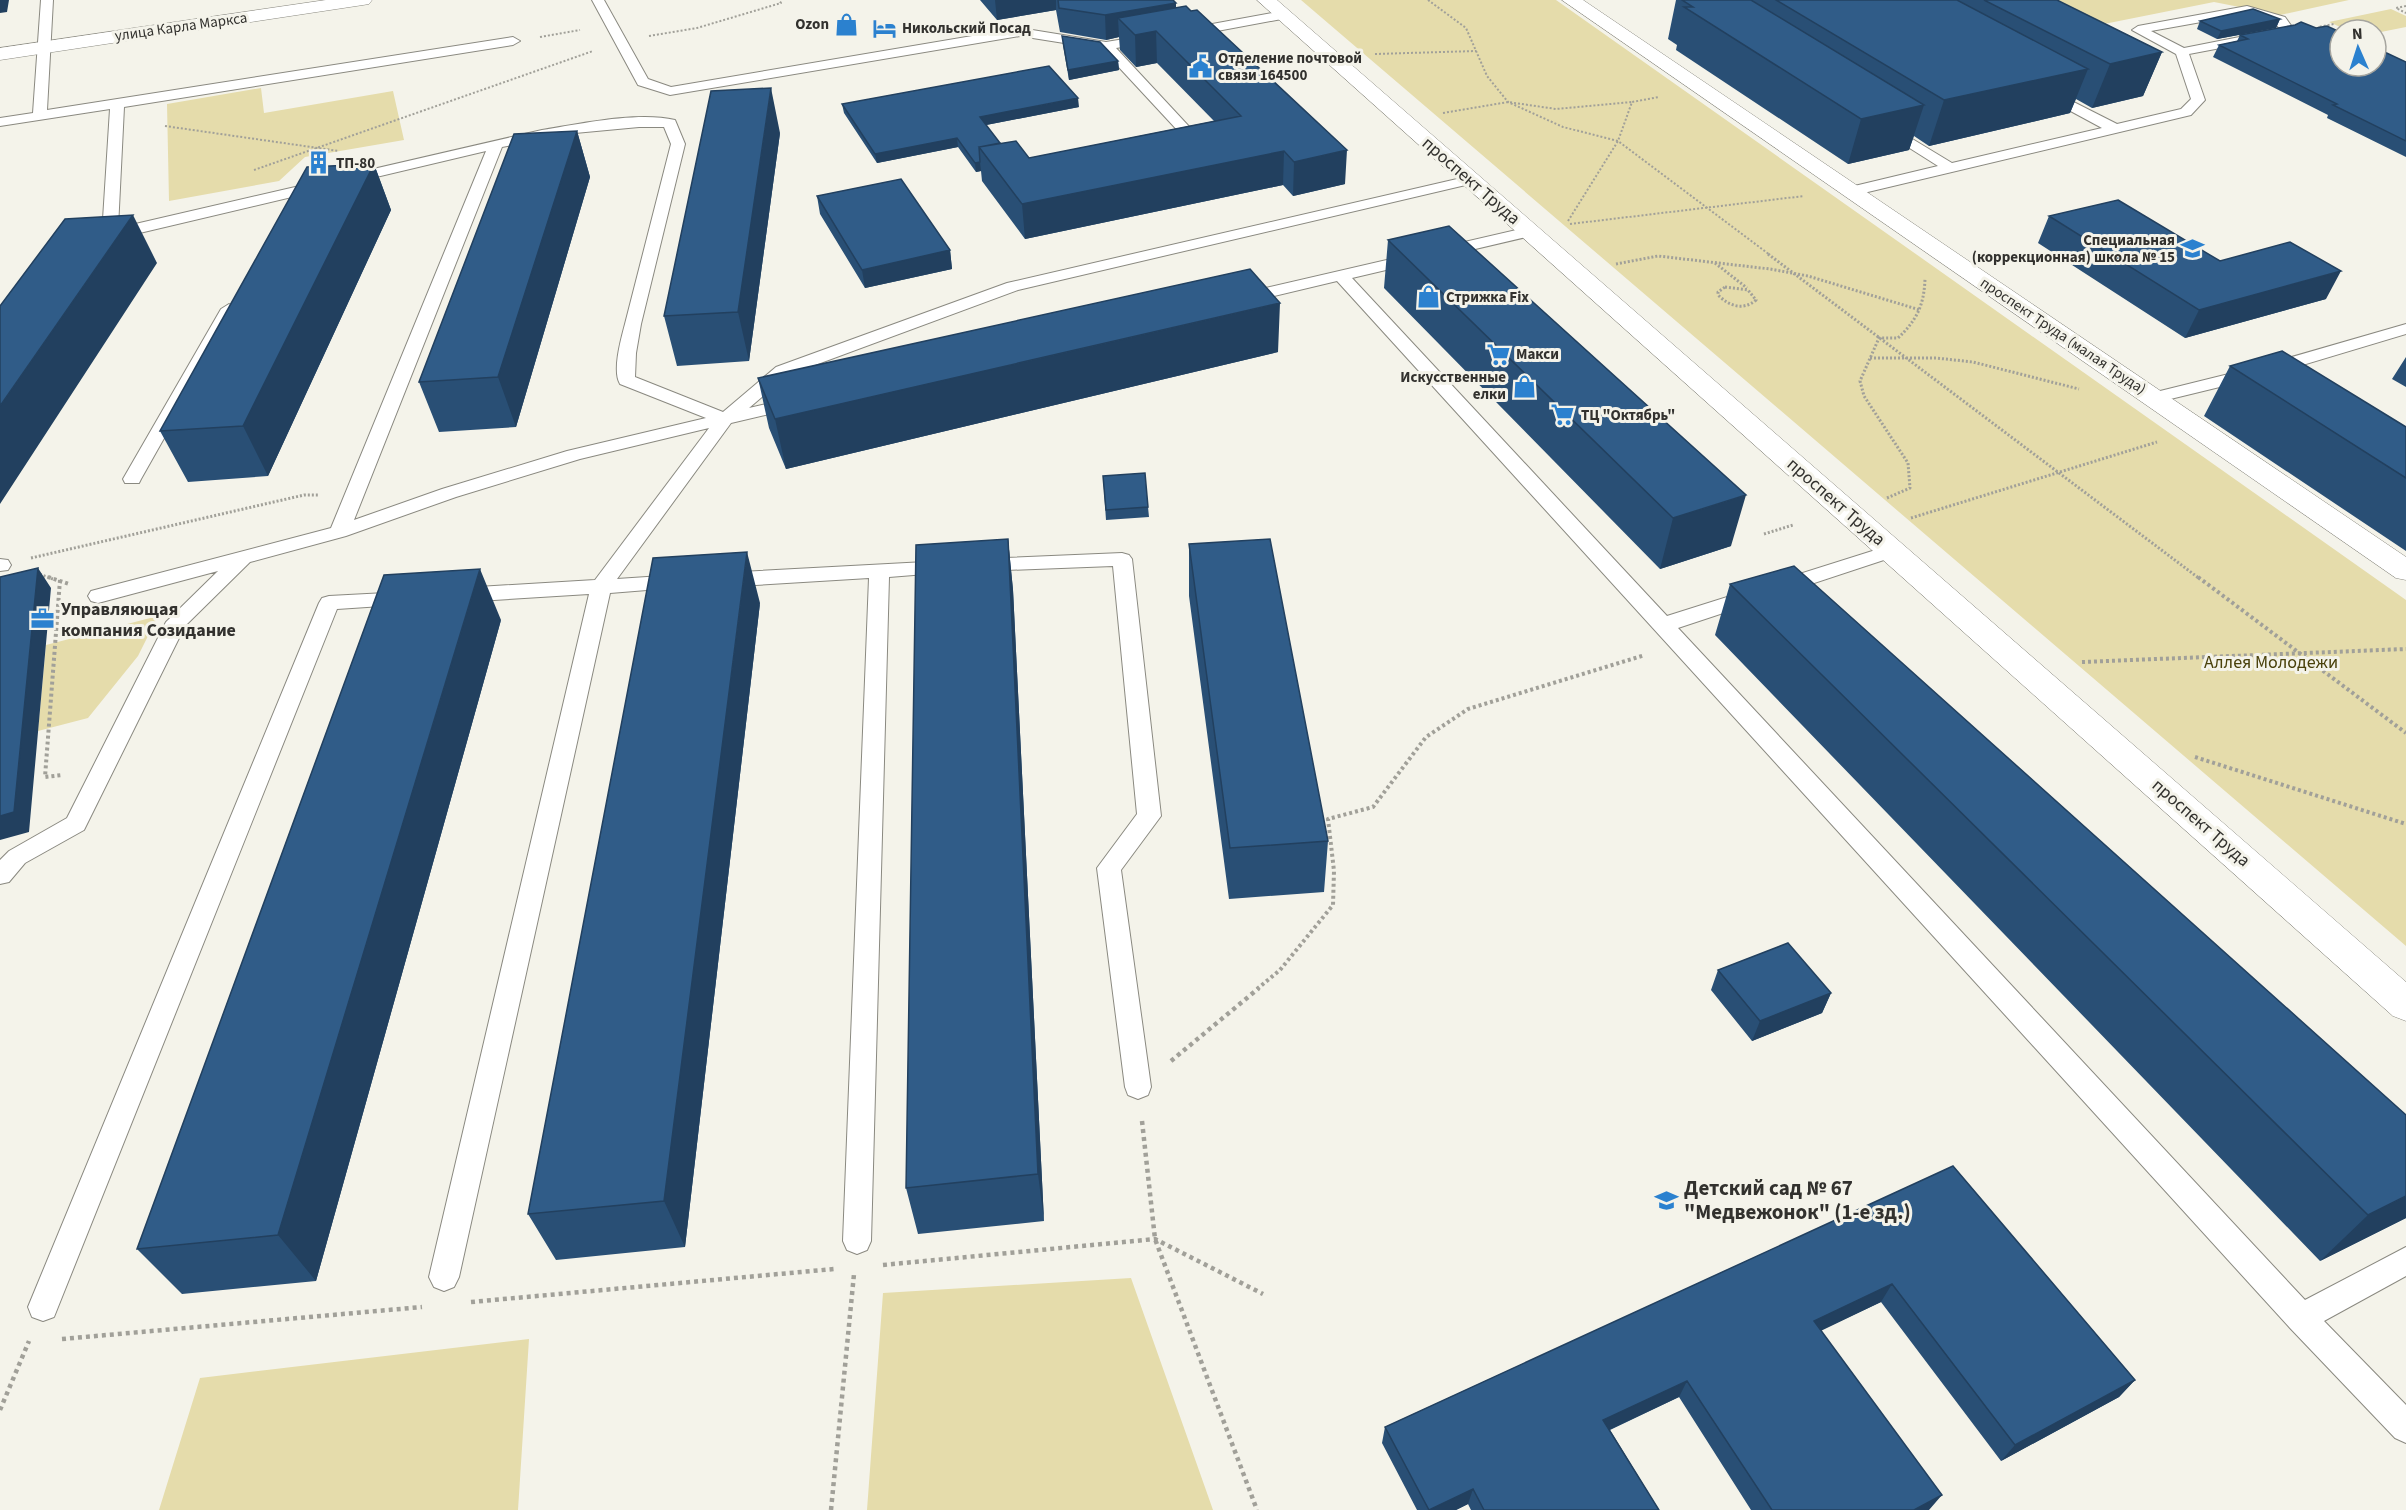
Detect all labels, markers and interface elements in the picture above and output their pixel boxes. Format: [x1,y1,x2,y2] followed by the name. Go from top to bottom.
[113,7,249,47] street label: улица Карла Маркса
[834,11,860,37] shop icon: Ozon
[795,14,829,35] place label: Ozon
[871,15,897,41] hotel icon: Никольский Посад
[902,18,1031,39] place label: Никольский Посад
[2328,18,2388,78] north arrow
[2351,23,2363,45] text: N
[1218,48,1362,86] place label: Отделение почтовой связи 164500
[1187,54,1213,80] public building icon: Отделение почтовой связи 164500
[1416,131,1526,231] street label: проспект Труда
[305,150,331,176] building icon: ТП-80
[336,153,375,174] place label: ТП-80
[1972,230,2175,268] place label: Специальная (коррекционная) школа № 15
[2180,236,2206,262] school or university icon: Специальная (коррекционная) школа № 15
[1976,272,2150,400] street label: проспект Труда (малая Труда)
[1415,284,1441,310] shop icon: Стрижка Fix
[1446,287,1529,308] place label: Стрижка Fix
[1485,341,1511,367] supermarket icon: Макси
[1516,344,1559,365] place label: Макси
[1400,367,1506,405] place label: Искусственные елки
[1511,373,1537,399] shop icon: Искусственные елки
[1550,402,1576,428] supermarket icon: ТЦ "Октябрь"
[1581,405,1675,426] place label: ТЦ "Октябрь"
[1781,452,1891,552] street label: проспект Труда
[61,597,236,643] place label: Управляющая компания Созидание
[30,606,56,632] office icon: Управляющая компания Созидание
[2204,650,2338,675] park label: Аллея Молодежи
[2146,773,2256,873] street label: проспект Труда
[1684,1173,1911,1227] place label: Детский сад № 67 "Медвежонок" (1-е зд.)
[1653,1187,1679,1213] school or university icon: Детский сад № 67 "Медвежонок" (1-е зд.)

